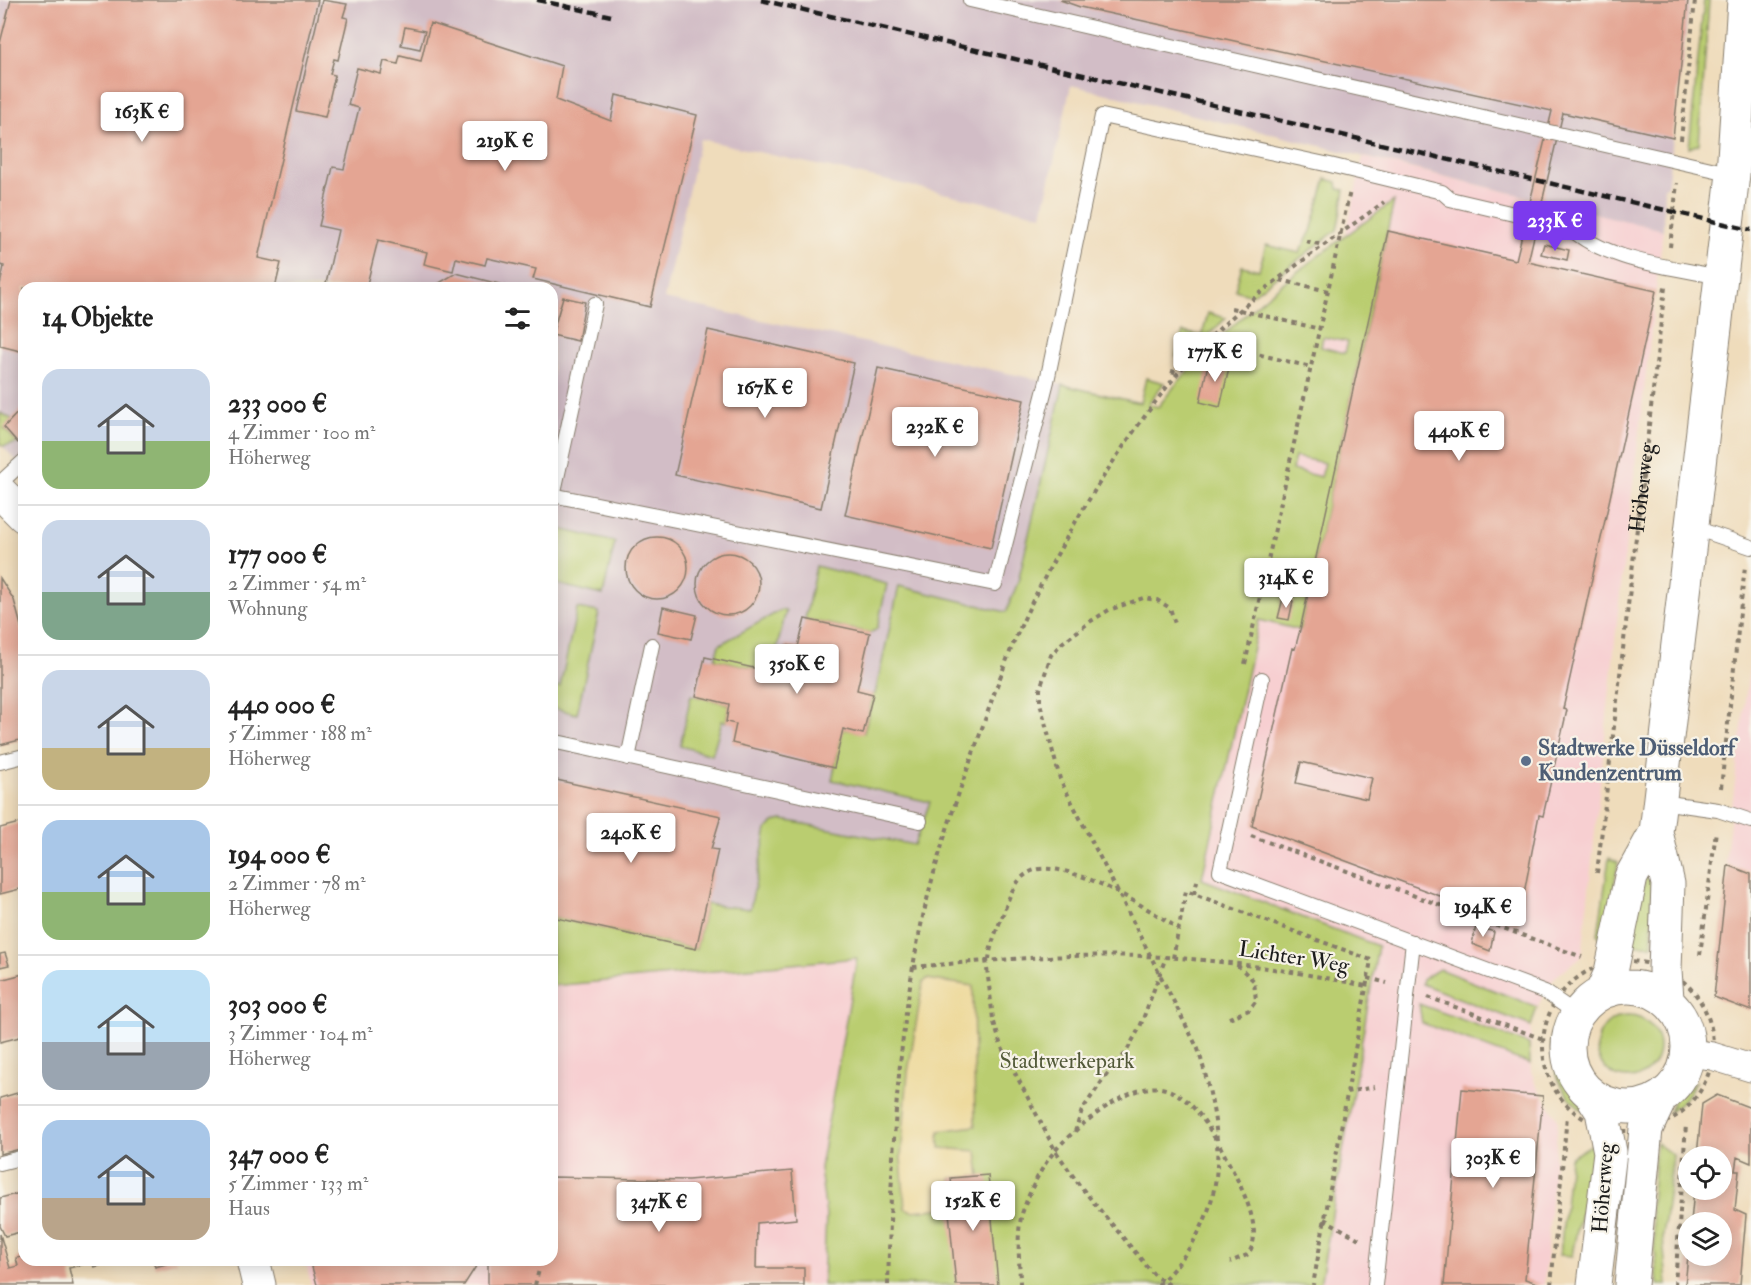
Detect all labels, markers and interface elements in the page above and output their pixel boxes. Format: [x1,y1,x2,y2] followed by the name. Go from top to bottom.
[93,92,191,143] pin: 163K €
[115,99,169,124] text: 163K €
[456,121,554,172] pin: 219K €
[476,128,534,153] text: 219K €
[1506,201,1604,252] pin: 233K €
[1527,208,1583,233] text: 233K €
[42,302,153,334] text: 14 Objekte
[501,302,534,335] icon: filters
[1166,332,1264,383] pin: 177K €
[1187,339,1243,364] text: 177K €
[716,368,814,419] pin: 167K €
[737,375,793,400] text: 167K €
[228,388,327,420] text: 233 000 €
[90,393,162,465] icon: home
[886,407,984,458] pin: 232K €
[1410,411,1508,462] pin: 440K €
[906,414,964,439] text: 232K €
[1428,418,1490,443] text: 440K €
[228,420,375,445] text: 4 Zimmer · 100 m²
[1623,440,1661,534] street label: Höherweg
[228,445,310,470] text: Höherweg
[228,539,327,571] text: 177 000 €
[90,544,162,616] icon: home
[1237,558,1335,609] pin: 314K €
[1258,565,1314,590] text: 314K €
[228,571,366,596] text: 2 Zimmer · 54 m²
[228,596,307,621] text: Wohnung
[748,644,846,695] pin: 350K €
[769,651,825,676] text: 350K €
[228,689,336,721] text: 440 000 €
[90,694,162,766] icon: home
[228,721,372,746] text: 5 Zimmer · 188 m²
[1538,734,1739,787] place label: Stadtwerke Düsseldorf Kundenzentrum
[228,746,310,771] text: Höherweg
[1519,754,1533,768] marker: Stadtwerke Düsseldorf Kundenzentrum
[582,813,680,864] pin: 240K €
[600,820,662,845] text: 240K €
[228,839,331,871] text: 194 000 €
[90,844,162,916] icon: home
[228,871,366,896] text: 2 Zimmer · 78 m²
[1434,887,1532,938] pin: 194K €
[1454,894,1512,919] text: 194K €
[228,896,310,921] text: Höherweg
[1237,934,1352,980] street label: Lichter Weg
[228,989,327,1021] text: 303 000 €
[90,994,162,1066] icon: home
[228,1021,373,1046] text: 3 Zimmer · 104 m²
[228,1046,310,1071] text: Höherweg
[999,1047,1135,1076] park label: Stadtwerkepark
[1444,1138,1542,1189] pin: 303K €
[228,1139,329,1171] text: 347 000 €
[1586,1141,1620,1234] street label: Höherweg
[90,1144,162,1216] icon: home
[1465,1145,1521,1170] text: 303K €
[1678,1146,1732,1266] map controls
[1678,1146,1732,1200] button: locate
[228,1171,368,1196] text: 5 Zimmer · 133 m²
[924,1181,1022,1232] pin: 152K €
[610,1182,708,1233] pin: 347K €
[945,1188,1001,1213] text: 152K €
[630,1189,688,1214] text: 347K €
[228,1196,270,1221] text: Haus
[1678,1212,1732,1266] button: layers

